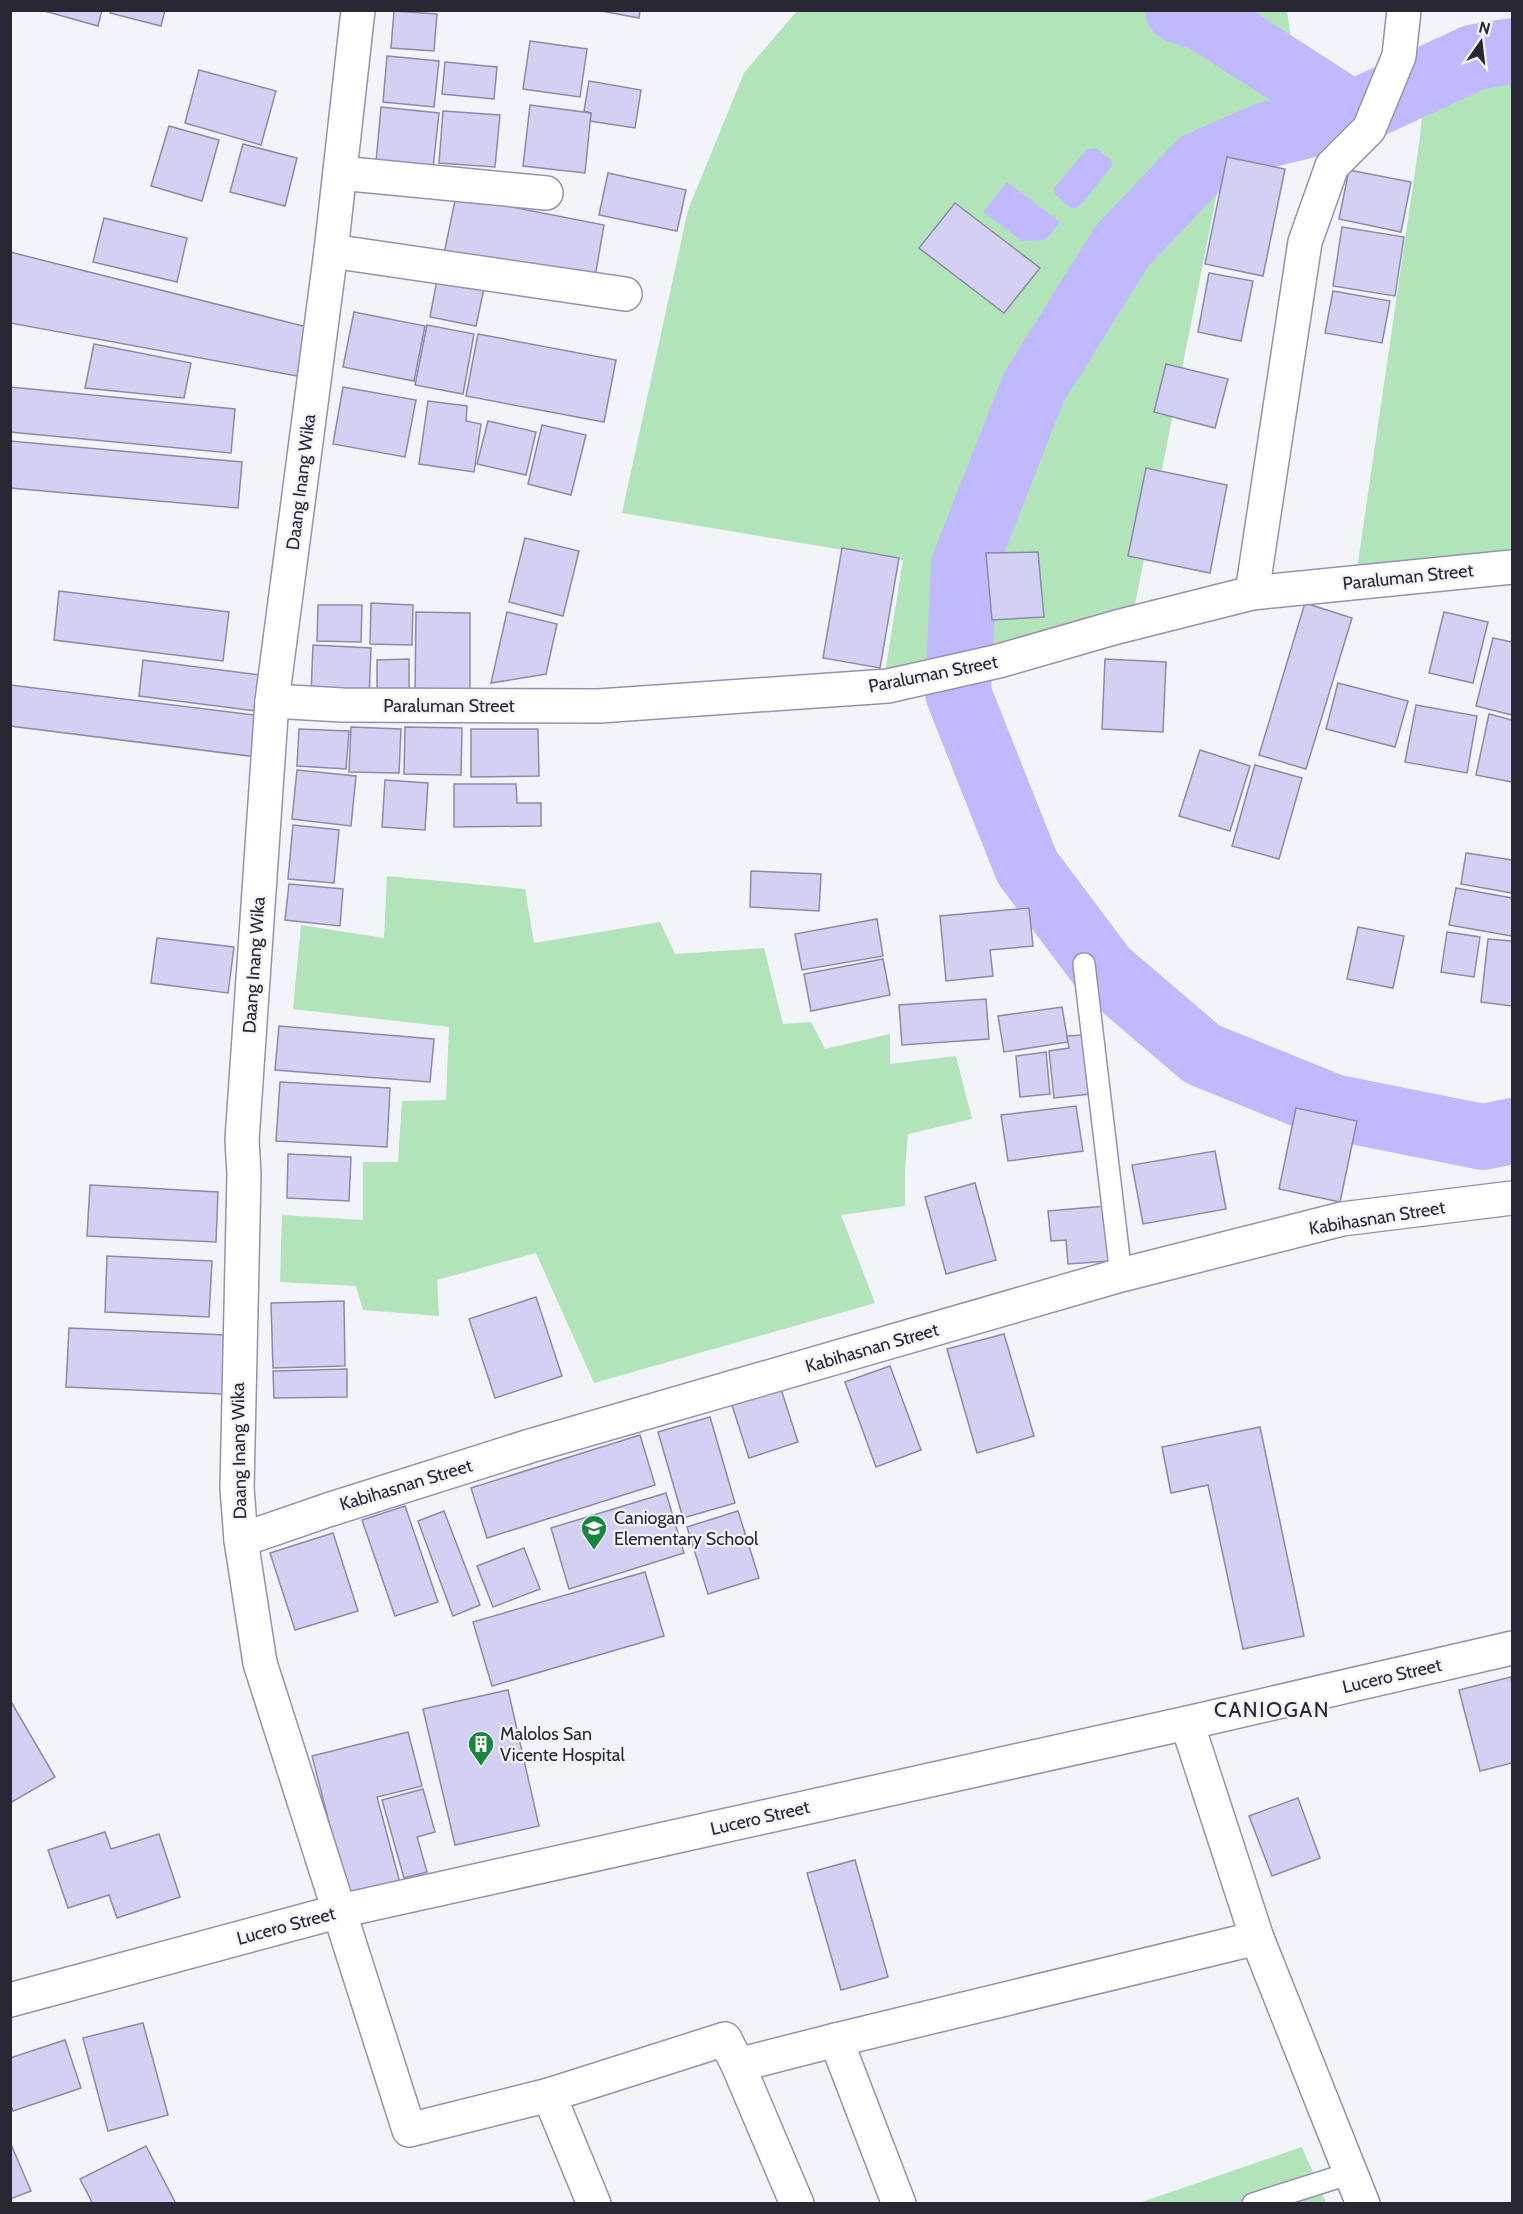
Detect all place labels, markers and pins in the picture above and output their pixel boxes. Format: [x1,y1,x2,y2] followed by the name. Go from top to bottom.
[614,1507,759,1550] place label: Caniogan Elementary School
[579,1513,609,1551] school or university icon: Caniogan Elementary School
[500,1723,625,1766] place label: Malolos San Vicente Hospital
[466,1729,496,1767] building icon: Malolos San Vicente Hospital

